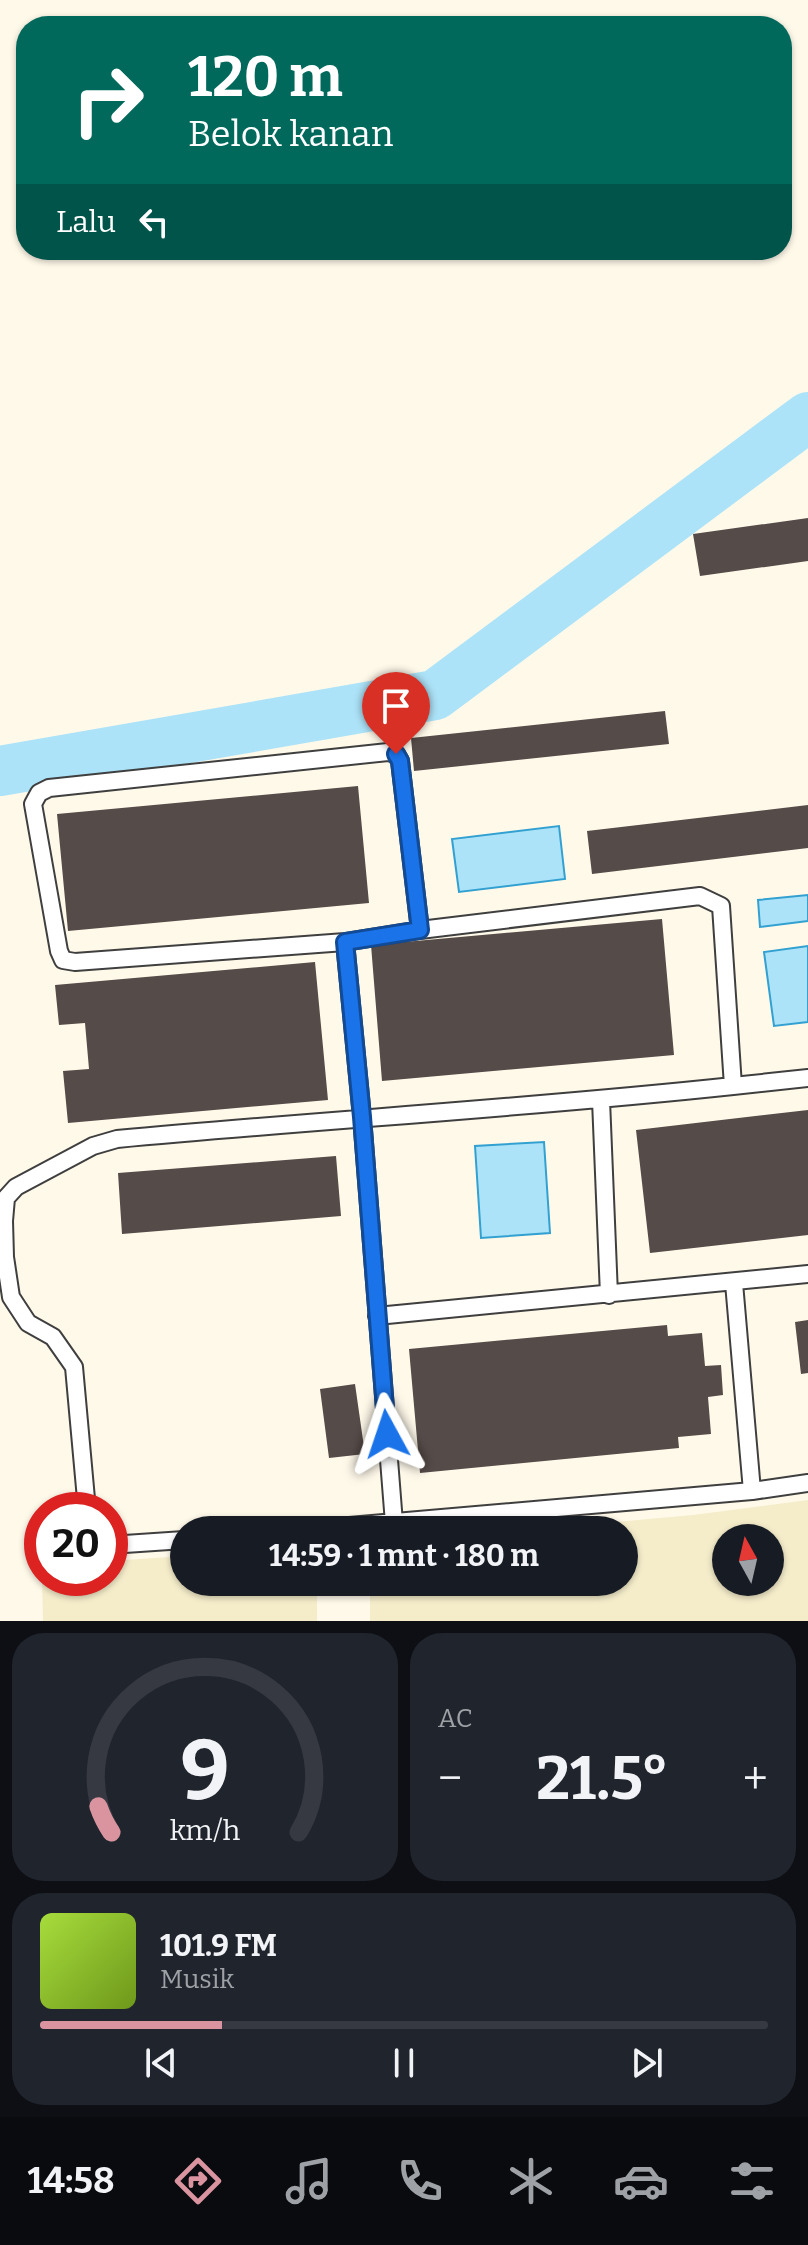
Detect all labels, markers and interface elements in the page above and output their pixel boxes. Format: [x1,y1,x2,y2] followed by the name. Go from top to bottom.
[188,44,343,111] text: 120 m
[56,48,160,152] icon: right
[188,112,394,156] text: Belok kanan
[132,200,176,244] icon: left
[56,204,116,240] text: Lalu
[362,672,430,754] pin
[374,684,418,728] icon: arrive
[345,1392,429,1476] position arrow
[24,1492,128,1596] speed limit sign: 20
[712,1524,784,1596] north arrow
[712,1524,784,1596] map controls
[269,1538,539,1574] text: 14:59 · 1 mnt · 180 m
[438,1703,473,1734] text: AC
[180,1721,230,1821] text: 9
[536,1743,669,1815] text: 21.5°
[438,1752,462,1805] text: −
[743,1752,768,1805] text: +
[170,1813,241,1848] text: km/h
[160,1928,277,1964] text: 101.9 FM
[160,1964,234,1995] text: Musik
[139,2041,183,2085] icon: previous
[382,2041,426,2085] icon: pause
[625,2041,669,2085] icon: next
[170,2153,226,2209] icon: directions
[281,2153,337,2209] icon: music
[392,2153,448,2209] icon: phone
[503,2153,559,2209] icon: climate
[613,2153,669,2209] icon: car
[724,2153,780,2209] icon: filters
[27,2159,115,2203] text: 14:58

